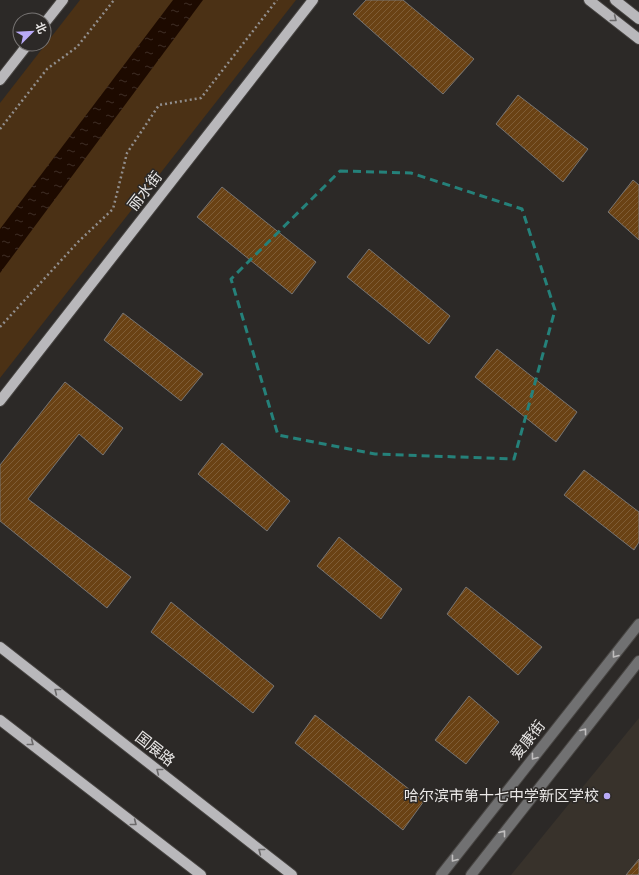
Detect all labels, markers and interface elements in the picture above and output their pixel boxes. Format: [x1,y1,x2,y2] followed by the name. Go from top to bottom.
[12,12,52,52] north arrow
[610,15,617,22] one-way arrow
[33,20,49,36] text: 北
[124,168,166,214] street label: 丽水街
[612,650,619,657] one-way arrow
[54,689,61,696] one-way arrow
[507,717,549,763] street label: 爱康街
[132,728,178,770] street label: 国展路
[579,729,586,736] one-way arrow
[26,739,33,746] one-way arrow
[532,752,539,759] one-way arrow
[156,768,163,776] one-way arrow
[404,787,599,805] place label: 哈尔滨市第十七中学新区学校
[602,791,612,801] marker: 哈尔滨市第十七中学新区学校
[129,818,136,825] one-way arrow
[499,831,506,838] one-way arrow
[259,849,266,856] one-way arrow
[451,854,458,861] one-way arrow

